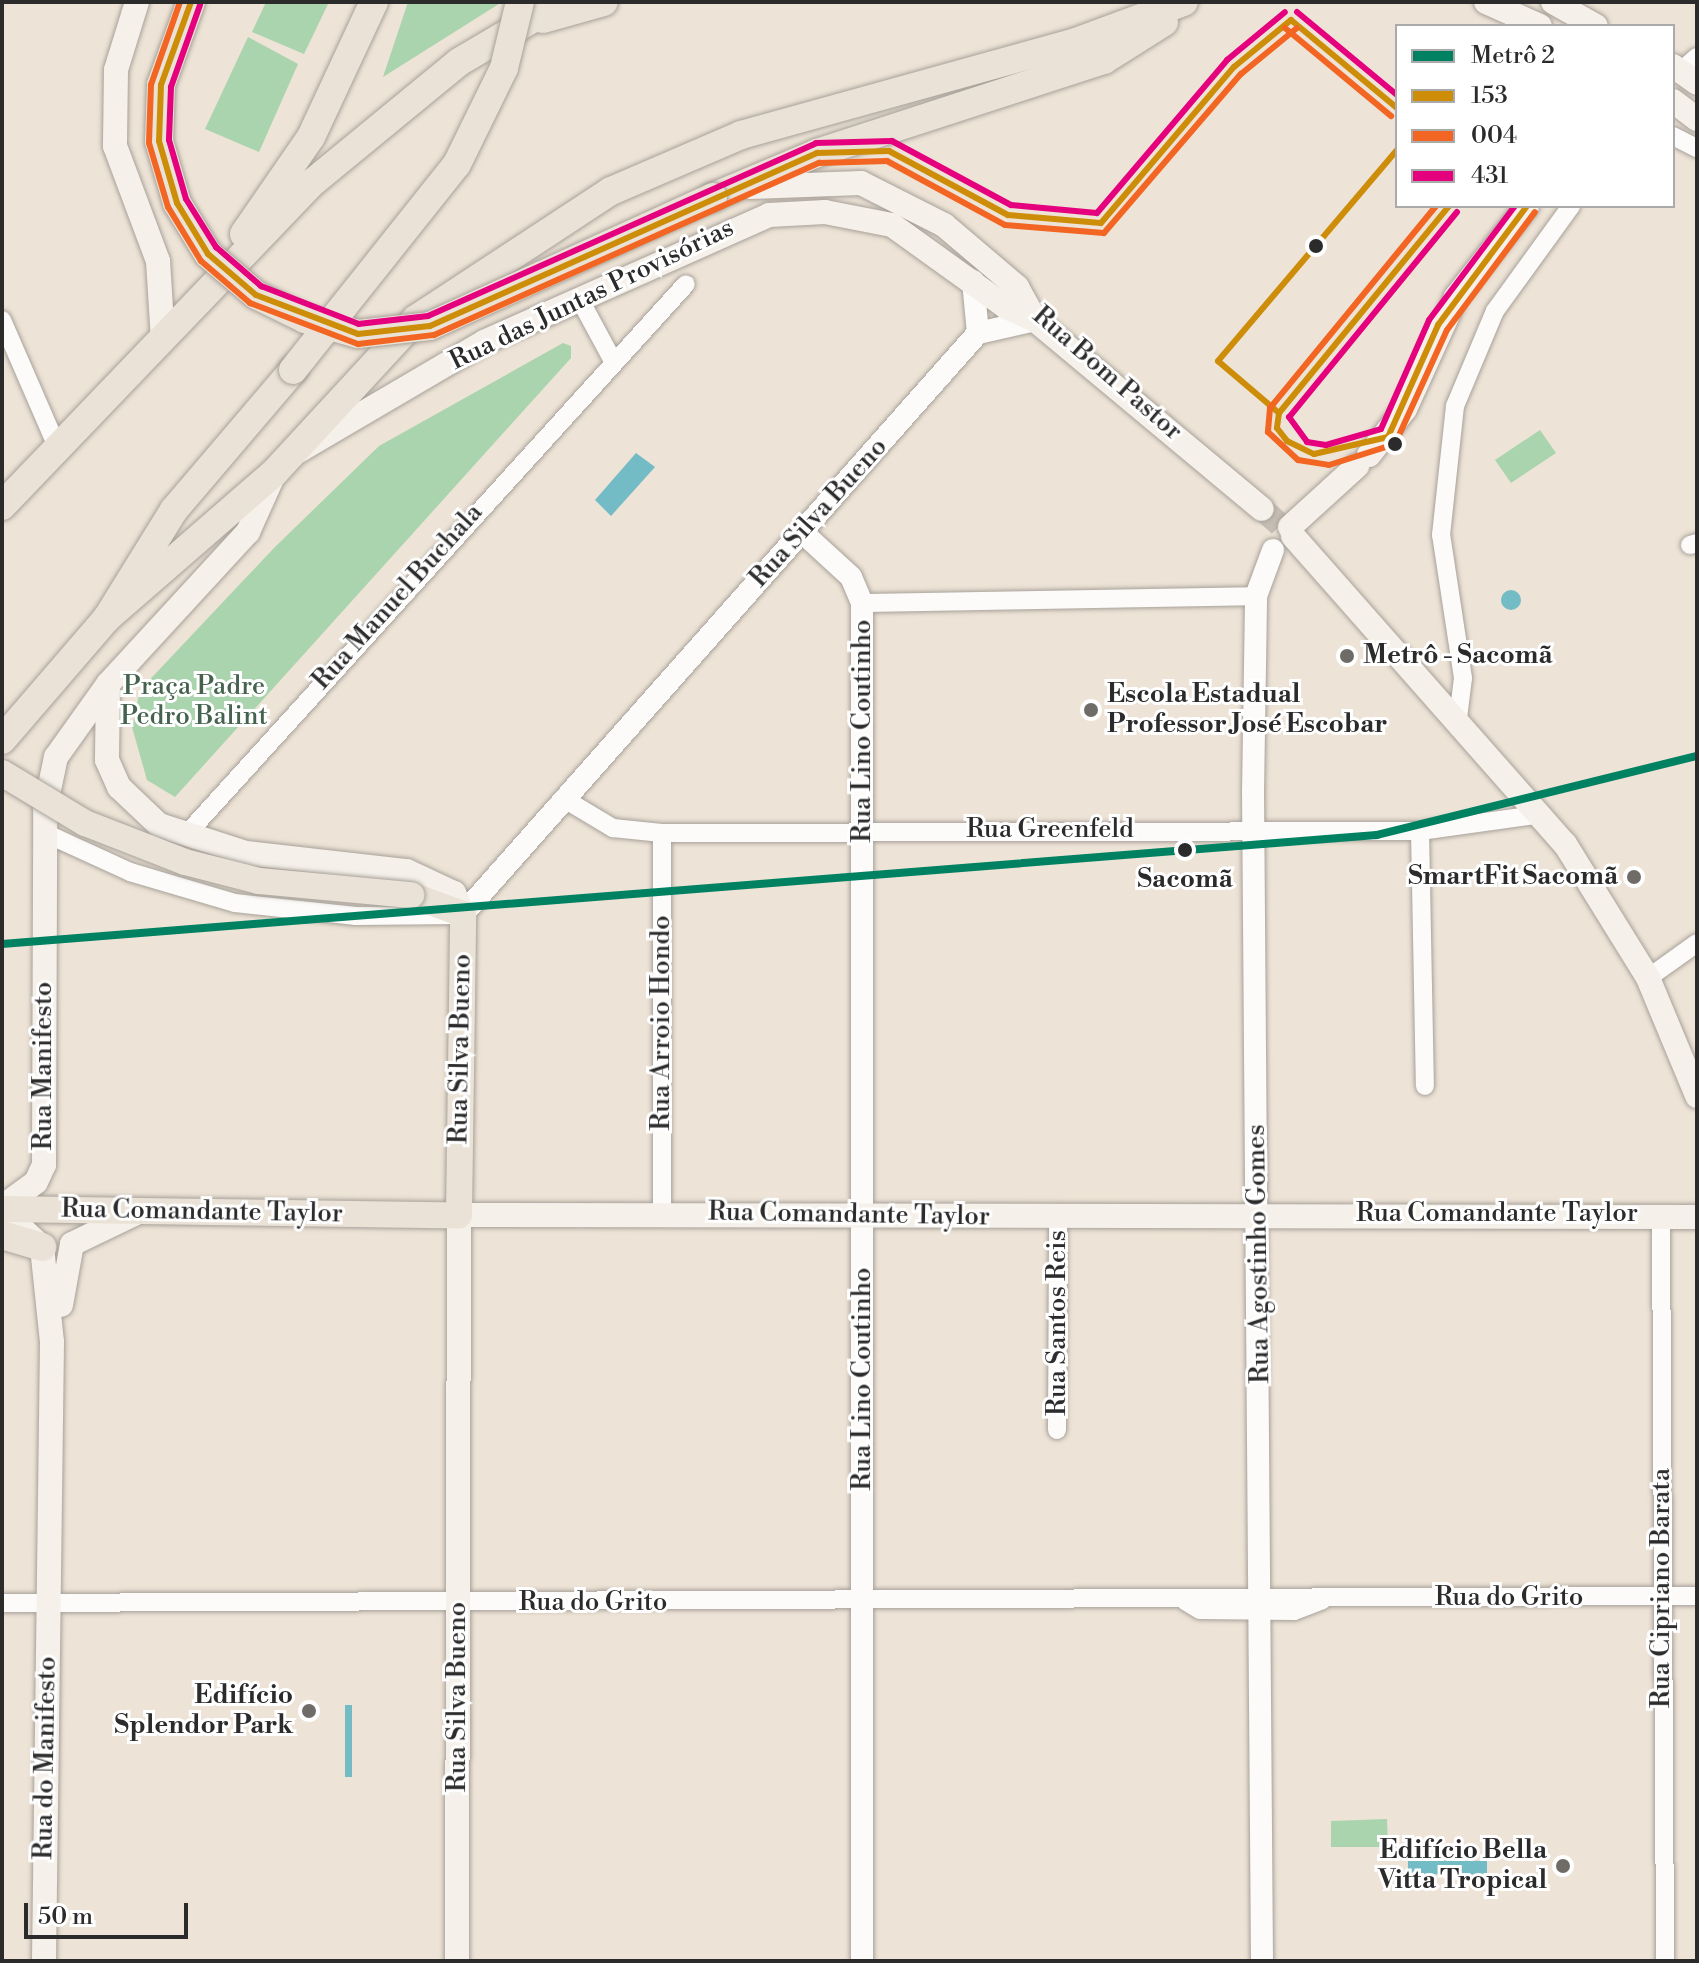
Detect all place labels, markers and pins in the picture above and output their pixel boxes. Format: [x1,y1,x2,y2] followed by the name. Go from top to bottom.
[1308,238,1324,254] unlabelled marker
[1387,436,1403,452] unlabelled marker
[1363,640,1553,672] place label: Metrô - Sacomã
[1338,647,1356,665] marker: Metrô - Sacomã
[1107,679,1387,740] place label: Escola Estadual Professor José Escobar
[1082,701,1100,719] marker: Escola Estadual Professor José Escobar
[1174,839,1196,861] marker: Sacomã
[1408,861,1618,893] place label: SmartFit Sacomã
[1137,864,1233,896] place label: Sacomã
[1625,868,1643,886] marker: SmartFit Sacomã
[114,1680,293,1742] place label: Edifício Splendor Park
[300,1702,318,1720] marker: Edifício Splendor Park
[1378,1835,1547,1896] place label: Edifício Bella Vitta Tropical
[1554,1857,1572,1875] marker: Edifício Bella Vitta Tropical

